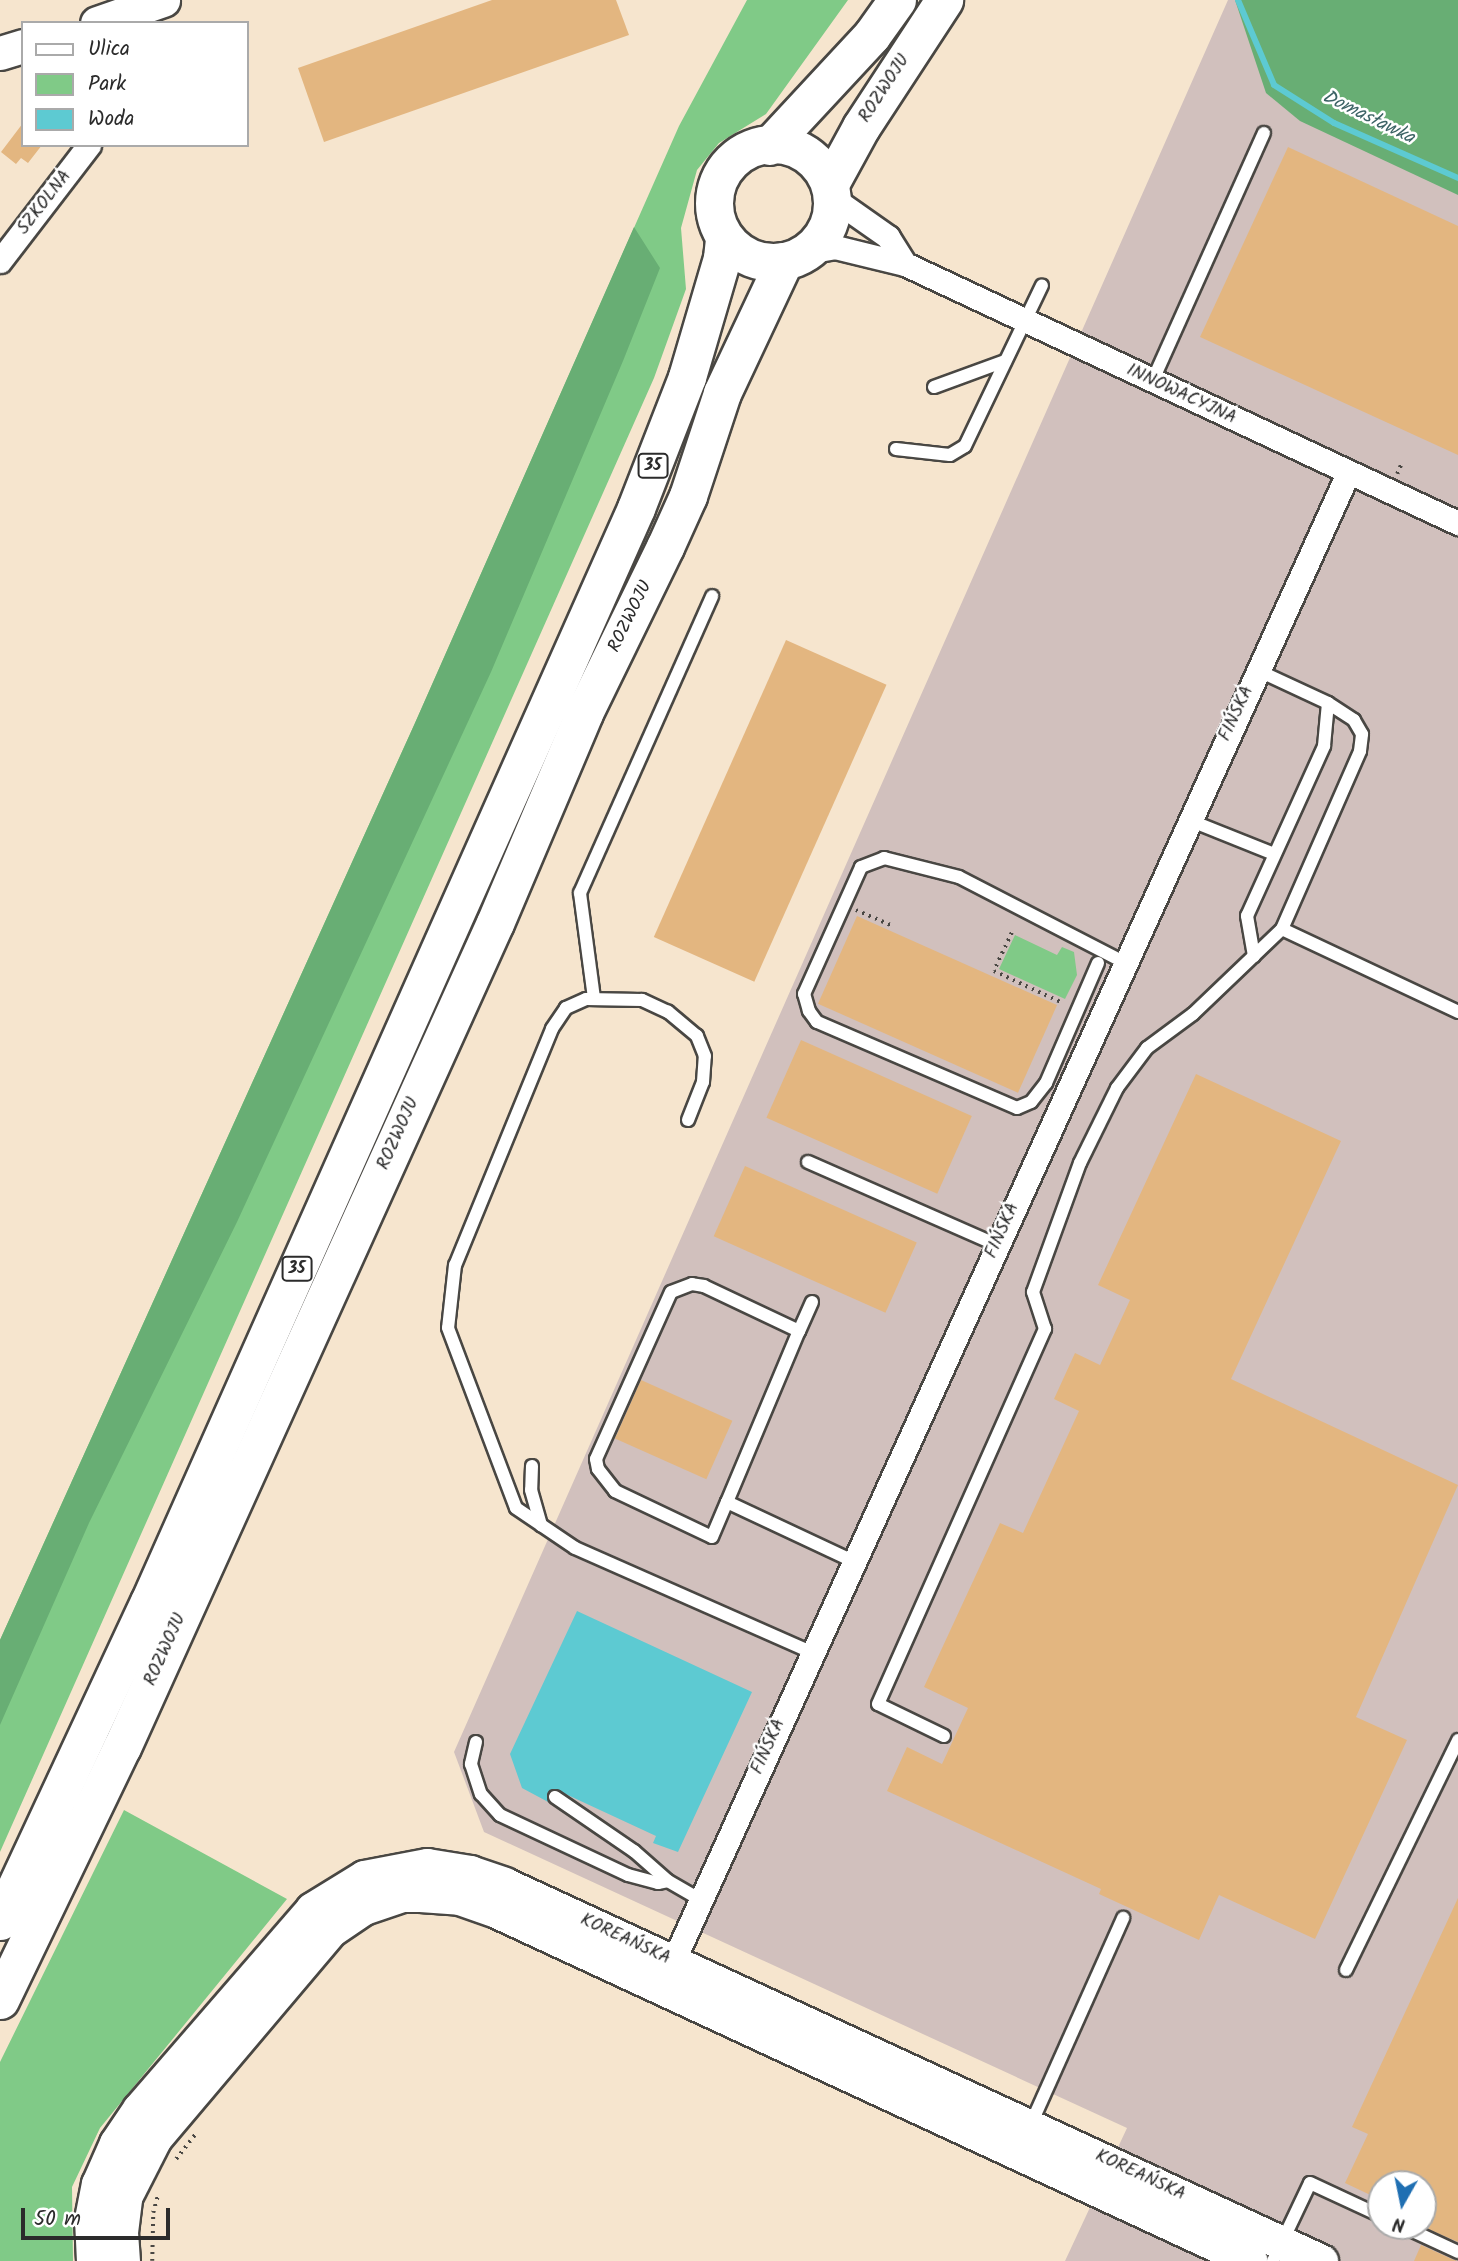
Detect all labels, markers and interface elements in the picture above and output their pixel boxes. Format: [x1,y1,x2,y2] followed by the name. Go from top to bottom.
[21,21,248,147] legend
[88,33,130,66] text: Ulica
[855,51,915,127] street label: ROZWOJU
[88,68,126,101] text: Park
[1318,86,1418,150] water label: Domasławka
[88,103,134,136] text: Woda
[13,167,77,239] street label: SZKOLNA
[1123,360,1239,430] street label: INNOWACYJNA
[637,453,669,478] road number: 35
[604,578,658,656] street label: ROZWOJU
[1215,683,1259,745] street label: FIŃSKA
[373,1094,425,1174] street label: ROZWOJU
[981,1200,1025,1262] street label: FIŃSKA
[281,1256,313,1282] road number: 35
[140,1610,192,1690] street label: ROZWOJU
[747,1716,791,1778] street label: FIŃSKA
[576,1910,674,1970] street label: KOREAŃSKA
[1091,2146,1189,2206] street label: KOREAŃSKA
[1367,2170,1437,2240] north arrow
[24,2194,173,2238] scale bar
[34,2203,81,2236] text: 50 m
[1391,2208,1407,2240] text: N

